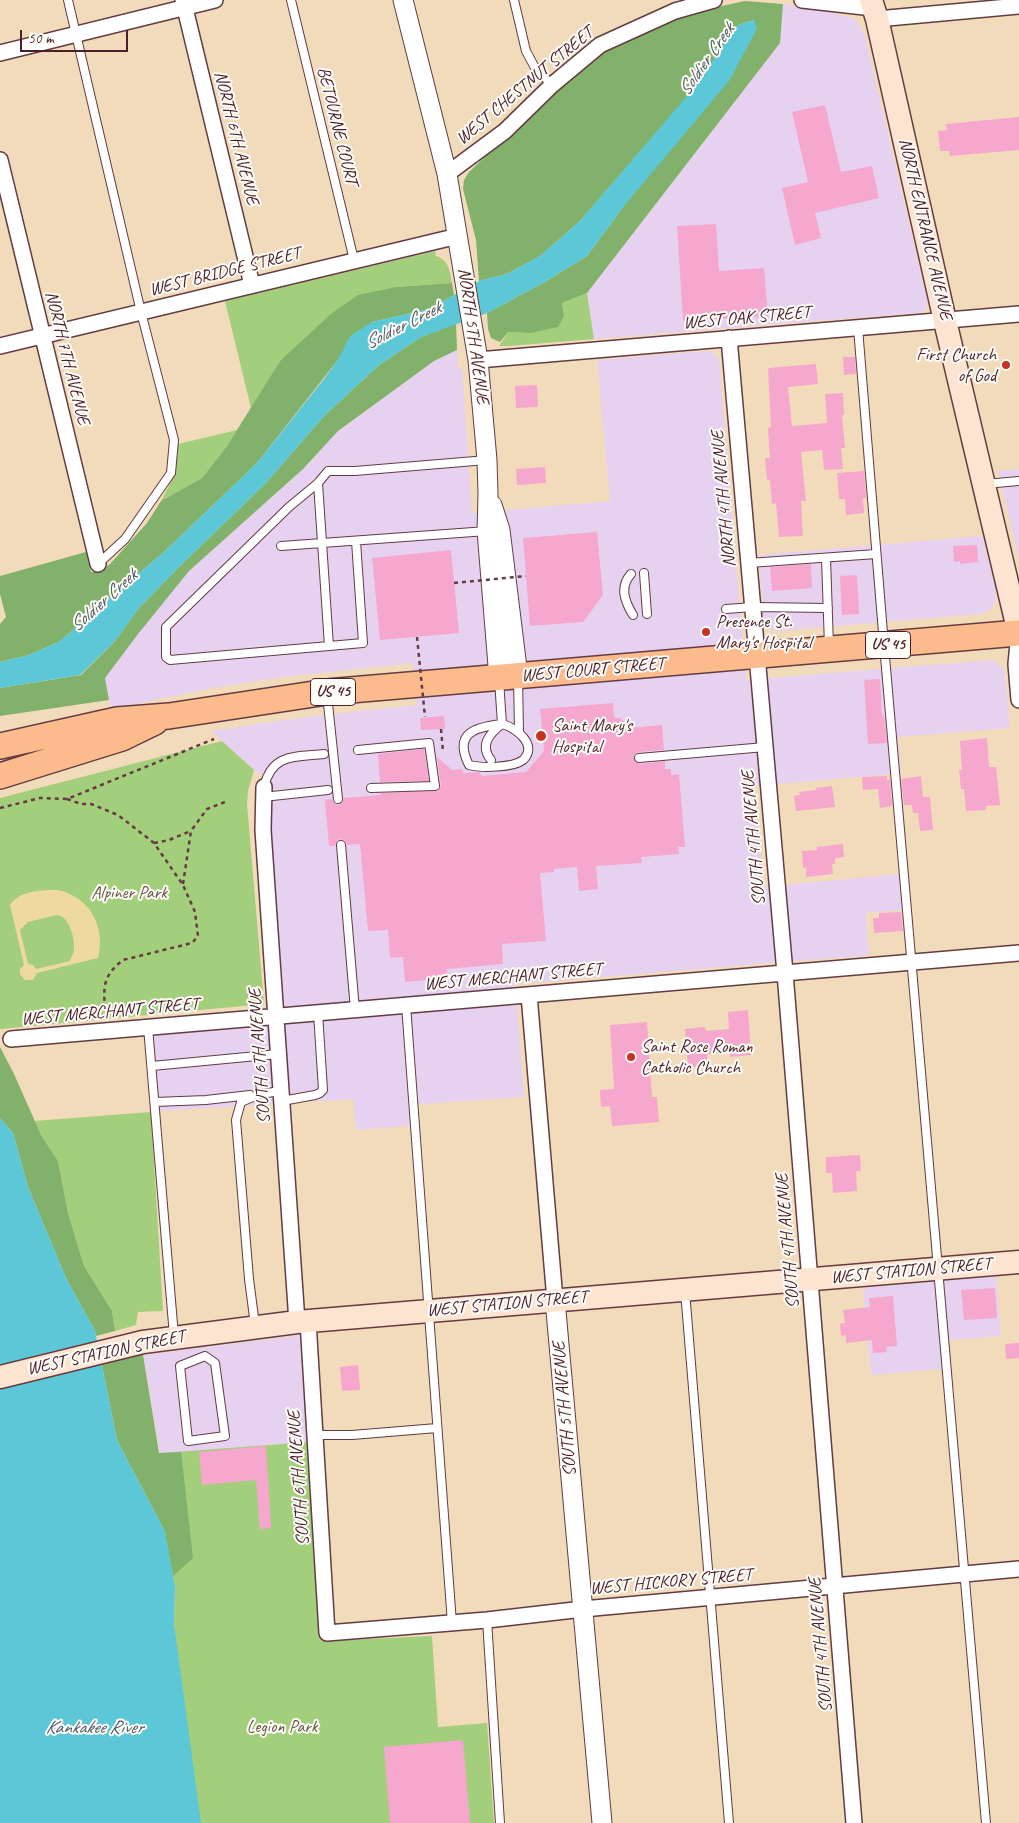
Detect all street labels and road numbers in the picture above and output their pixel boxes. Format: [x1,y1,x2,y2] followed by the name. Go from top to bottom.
[452,22,598,150] street label: WEST CHESTNUT STREET
[312,65,362,187] street label: BETOURNE COURT
[209,69,263,207] street label: NORTH 6TH AVENUE
[894,136,956,322] street label: NORTH ENTRANCE AVENUE
[147,243,303,301] street label: WEST BRIDGE STREET
[453,267,493,405] street label: NORTH 5TH AVENUE
[40,289,94,427] street label: NORTH 7TH AVENUE
[682,302,812,334] street label: WEST OAK STREET
[707,430,741,568] street label: NORTH 4TH AVENUE
[866,632,910,658] road number: US 45
[521,653,665,687] street label: WEST COURT STREET
[310,679,356,706] road number: US 45
[737,770,771,906] street label: SOUTH 4TH AVENUE
[423,958,603,996] street label: WEST MERCHANT STREET
[245,988,275,1124] street label: SOUTH 6TH AVENUE
[20,993,200,1031] street label: WEST MERCHANT STREET
[771,1173,805,1309] street label: SOUTH 4TH AVENUE
[830,1253,992,1289] street label: WEST STATION STREET
[426,1286,588,1322] street label: WEST STATION STREET
[25,1326,187,1380] street label: WEST STATION STREET
[548,1341,582,1477] street label: SOUTH 5TH AVENUE
[284,1410,314,1546] street label: SOUTH 6TH AVENUE
[589,1564,753,1600] street label: WEST HICKORY STREET
[804,1577,838,1713] street label: SOUTH 4TH AVENUE

